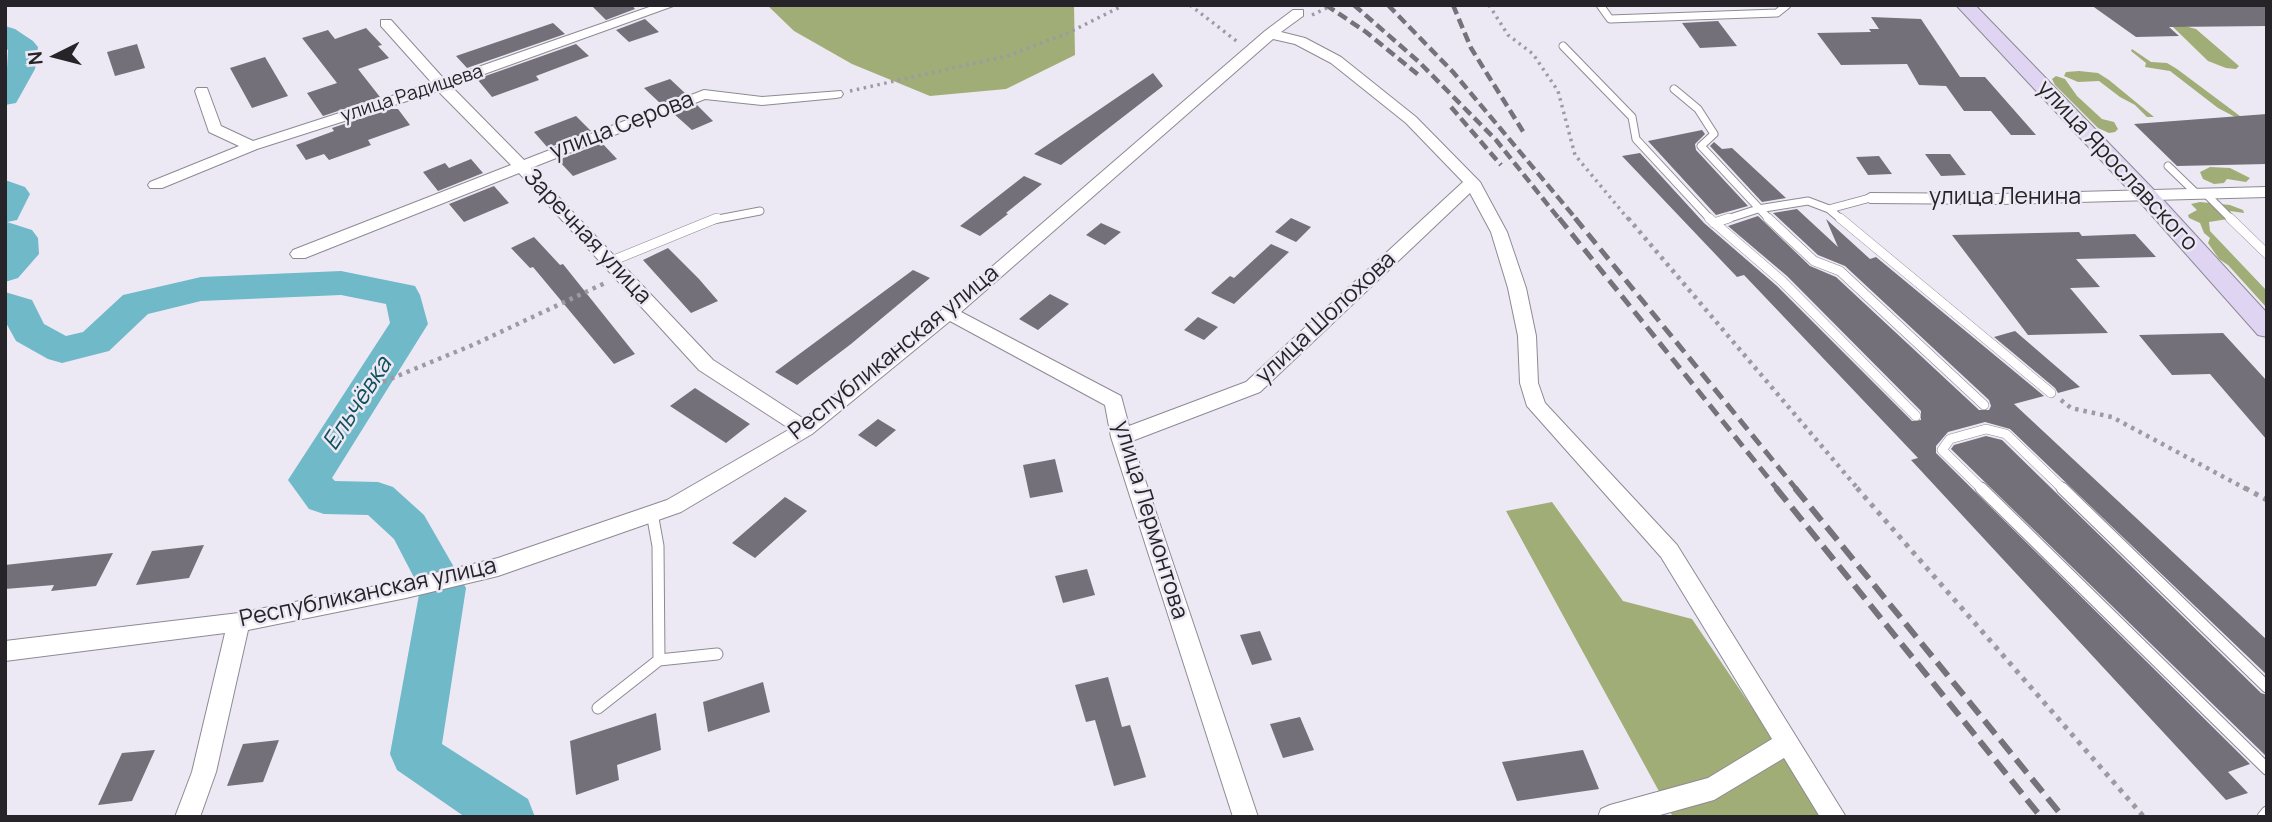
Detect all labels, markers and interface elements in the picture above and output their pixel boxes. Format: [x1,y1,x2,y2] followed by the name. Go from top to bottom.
[21,21,91,91] north arrow
[21,50,49,66] text: N
[338,60,486,128] street label: улица Радищева
[2031,75,2203,257] street label: улица Ярославского
[546,86,698,166] street label: улица Серова
[517,164,657,310] street label: Заречная улица
[1929,184,2081,212] street label: улица Ленина
[1250,246,1402,390] street label: улица Шолохова
[784,260,1004,446] street label: Республиканская улица
[317,352,399,456] water label: Ельчёвка
[1107,417,1193,623] street label: улица Лермонтова
[237,552,499,634] street label: Республиканская улица

